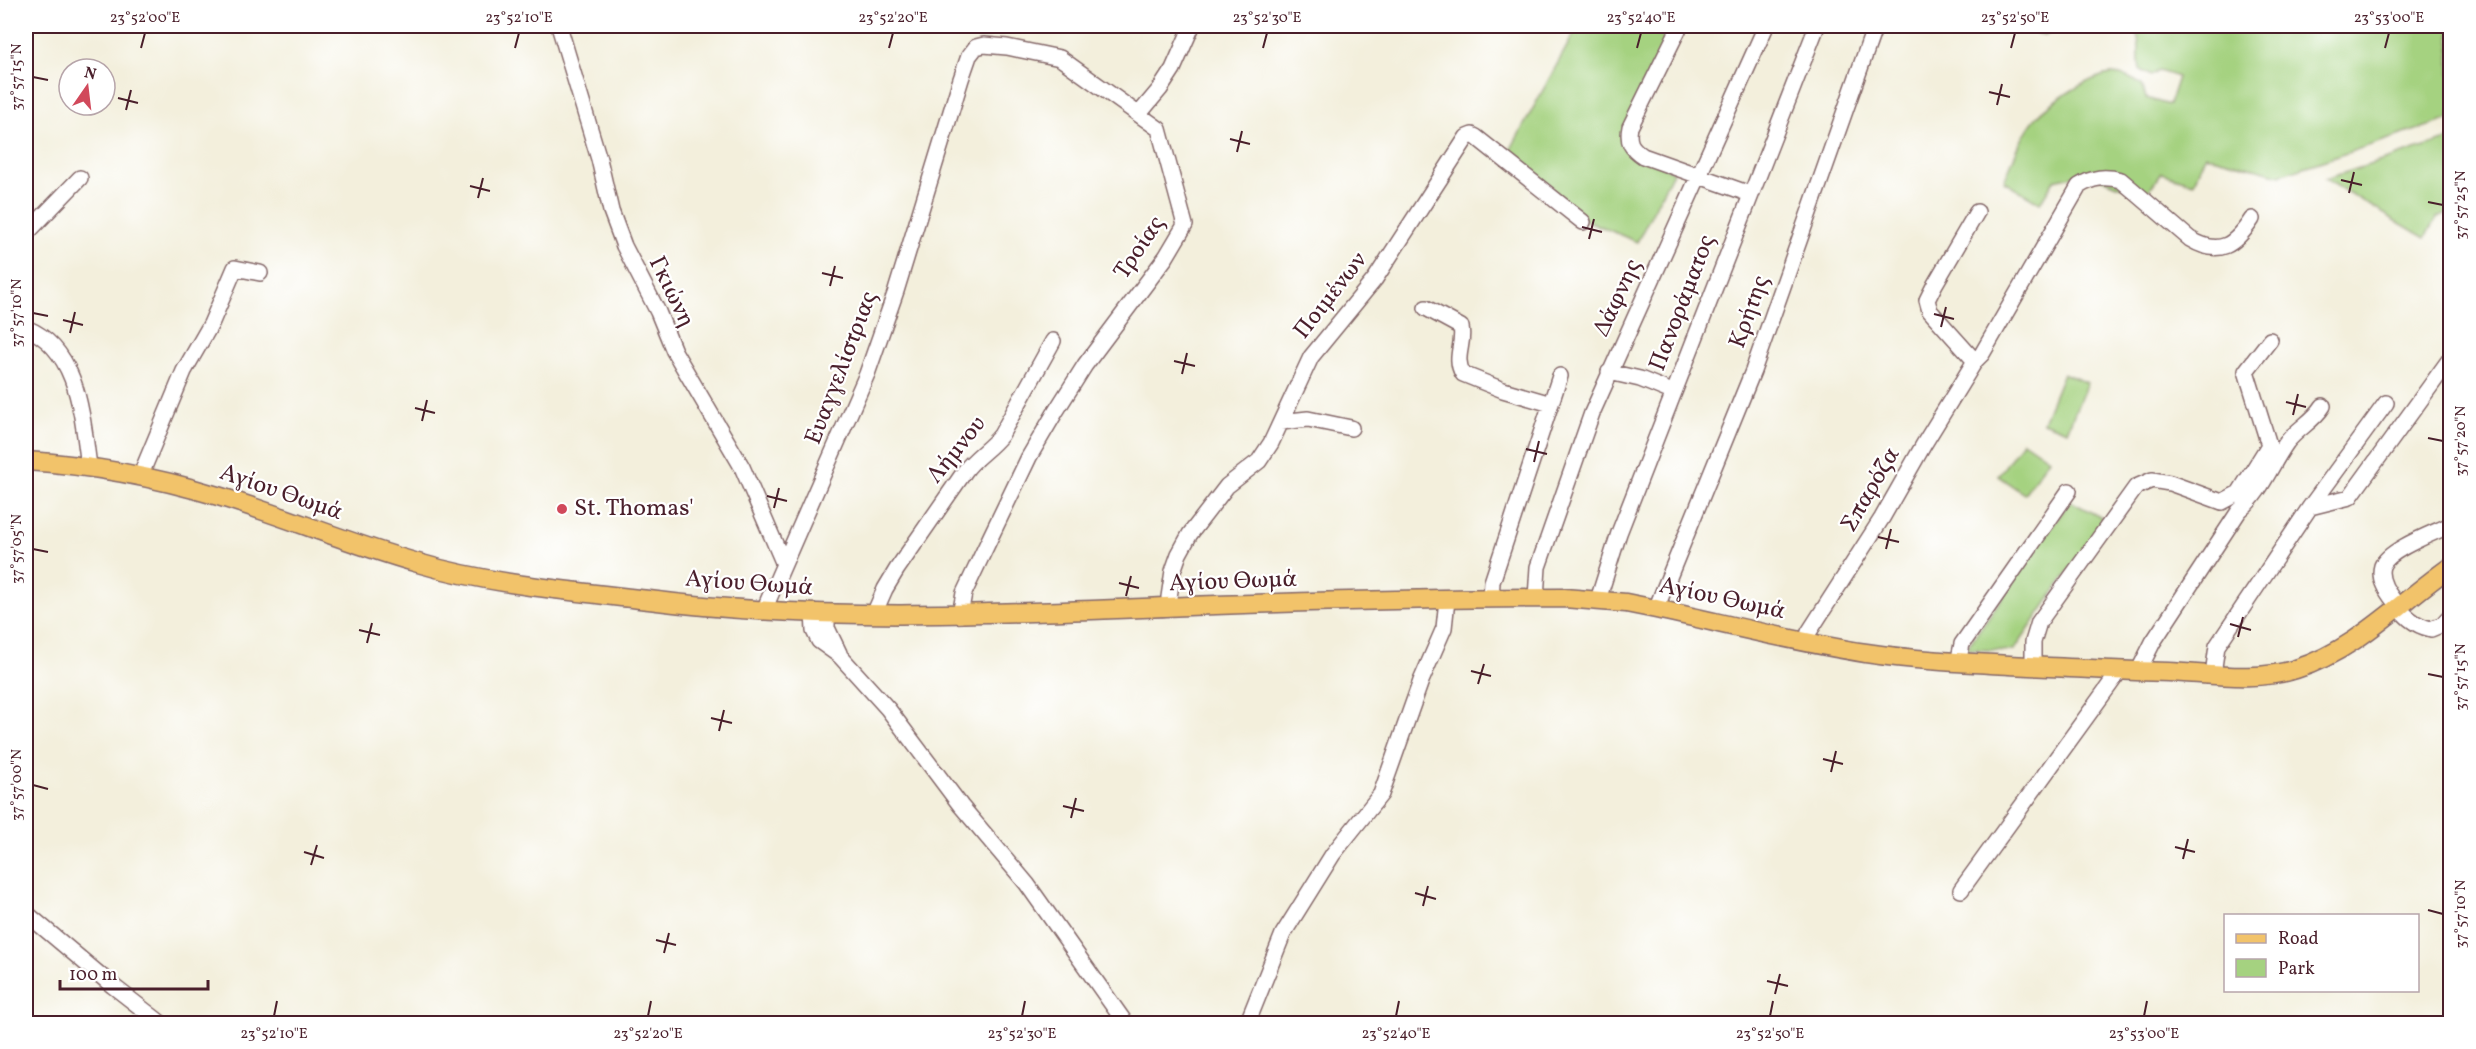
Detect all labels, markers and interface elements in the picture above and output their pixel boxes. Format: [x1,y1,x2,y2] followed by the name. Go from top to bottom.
[110,8,180,29] text: 23°52'00"E
[485,8,553,29] text: 23°52'10"E
[858,8,928,29] text: 23°52'20"E
[1232,8,1302,29] text: 23°52'30"E
[1606,8,1676,29] text: 23°52'40"E
[1981,8,2049,29] text: 23°52'50"E
[2354,8,2424,29] text: 23°53'00"E
[7,43,28,111] text: 37°57'15"N
[57,57,117,117] north arrow
[82,62,99,87] text: N
[2451,170,2472,240] text: 37°57'25"N
[1106,209,1174,287] street label: Τροίας
[1641,230,1725,376] street label: Πανοράματος
[1286,245,1376,347] street label: Ποιμένων
[639,251,703,333] street label: Γκιώνη
[1585,254,1651,342] street label: Δάφνης
[1721,271,1779,353] street label: Κρήτης
[7,279,28,347] text: 37°57'10"N
[797,286,887,450] street label: Ευαγγελίστριας
[2451,406,2472,476] text: 37°57'20"N
[919,409,995,491] street label: Λήμνου
[1833,441,1909,539] street label: Σπαρόζα
[215,456,347,530] street label: Αγίου Θωμά
[574,492,694,526] place label: St. Thomas'
[555,502,569,516] marker: St. Thomas'
[7,514,28,584] text: 37°57'05"N
[684,563,814,605] street label: Αγίου Θωμά
[1169,563,1297,601] street label: Αγίου Θωμά
[1656,569,1788,629] street label: Αγίου Θωμά
[2451,643,2472,711] text: 37°57'15"N
[7,749,28,821] text: 37°57'00"N
[2451,880,2472,948] text: 37°57'10"N
[2224,914,2419,992] legend
[2278,927,2319,952] text: Road
[60,953,208,991] scale bar
[2278,957,2315,982] text: Park
[69,963,118,988] text: 100 m
[240,1024,308,1045] text: 23°52'10"E
[613,1024,683,1045] text: 23°52'20"E
[987,1024,1057,1045] text: 23°52'30"E
[1361,1024,1431,1045] text: 23°52'40"E
[1736,1024,1804,1045] text: 23°52'50"E
[2109,1024,2179,1045] text: 23°53'00"E

